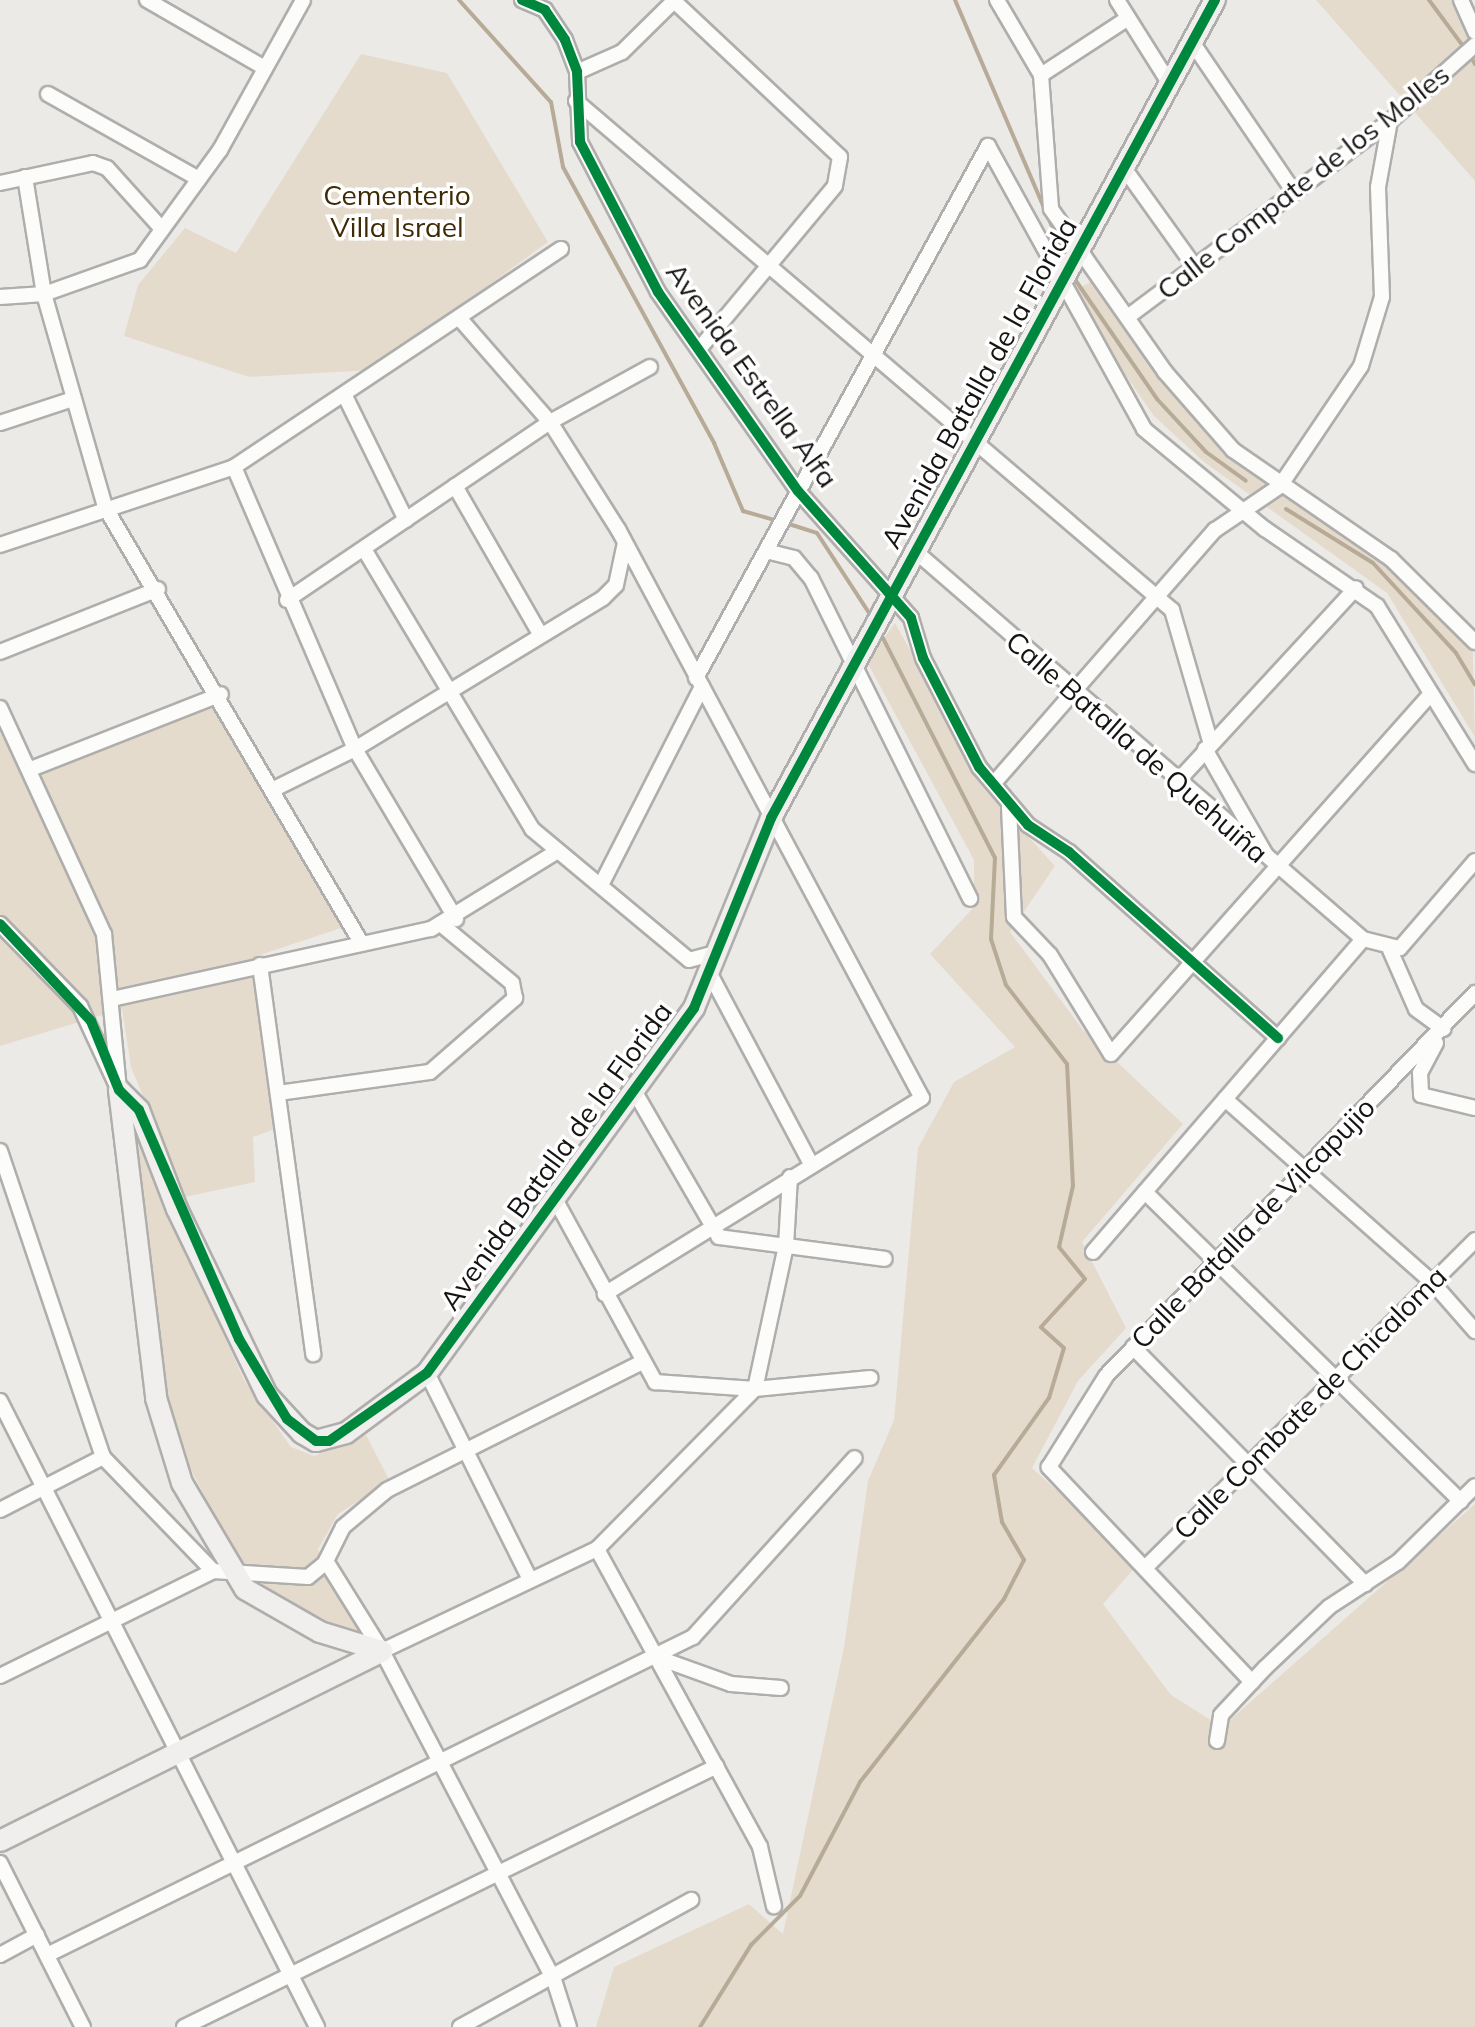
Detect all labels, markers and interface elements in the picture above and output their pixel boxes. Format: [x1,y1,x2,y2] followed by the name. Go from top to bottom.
[1150,57,1456,307] street label: Calle Compate de los Molles
[323,178,471,244] park label: Cementerio Villa Israel
[874,212,1084,554] street label: Avenida Batalla de la Florida
[659,256,845,494] street label: Avenida Estrella Alfa
[999,624,1275,870] street label: Calle Batalla de Quehuiña
[433,995,679,1317] street label: Avenida Batalla de la Florida
[1124,1090,1382,1356] street label: Calle Batalla de Vilcapujio
[1167,1260,1453,1546] street label: Calle Combate de Chicaloma

